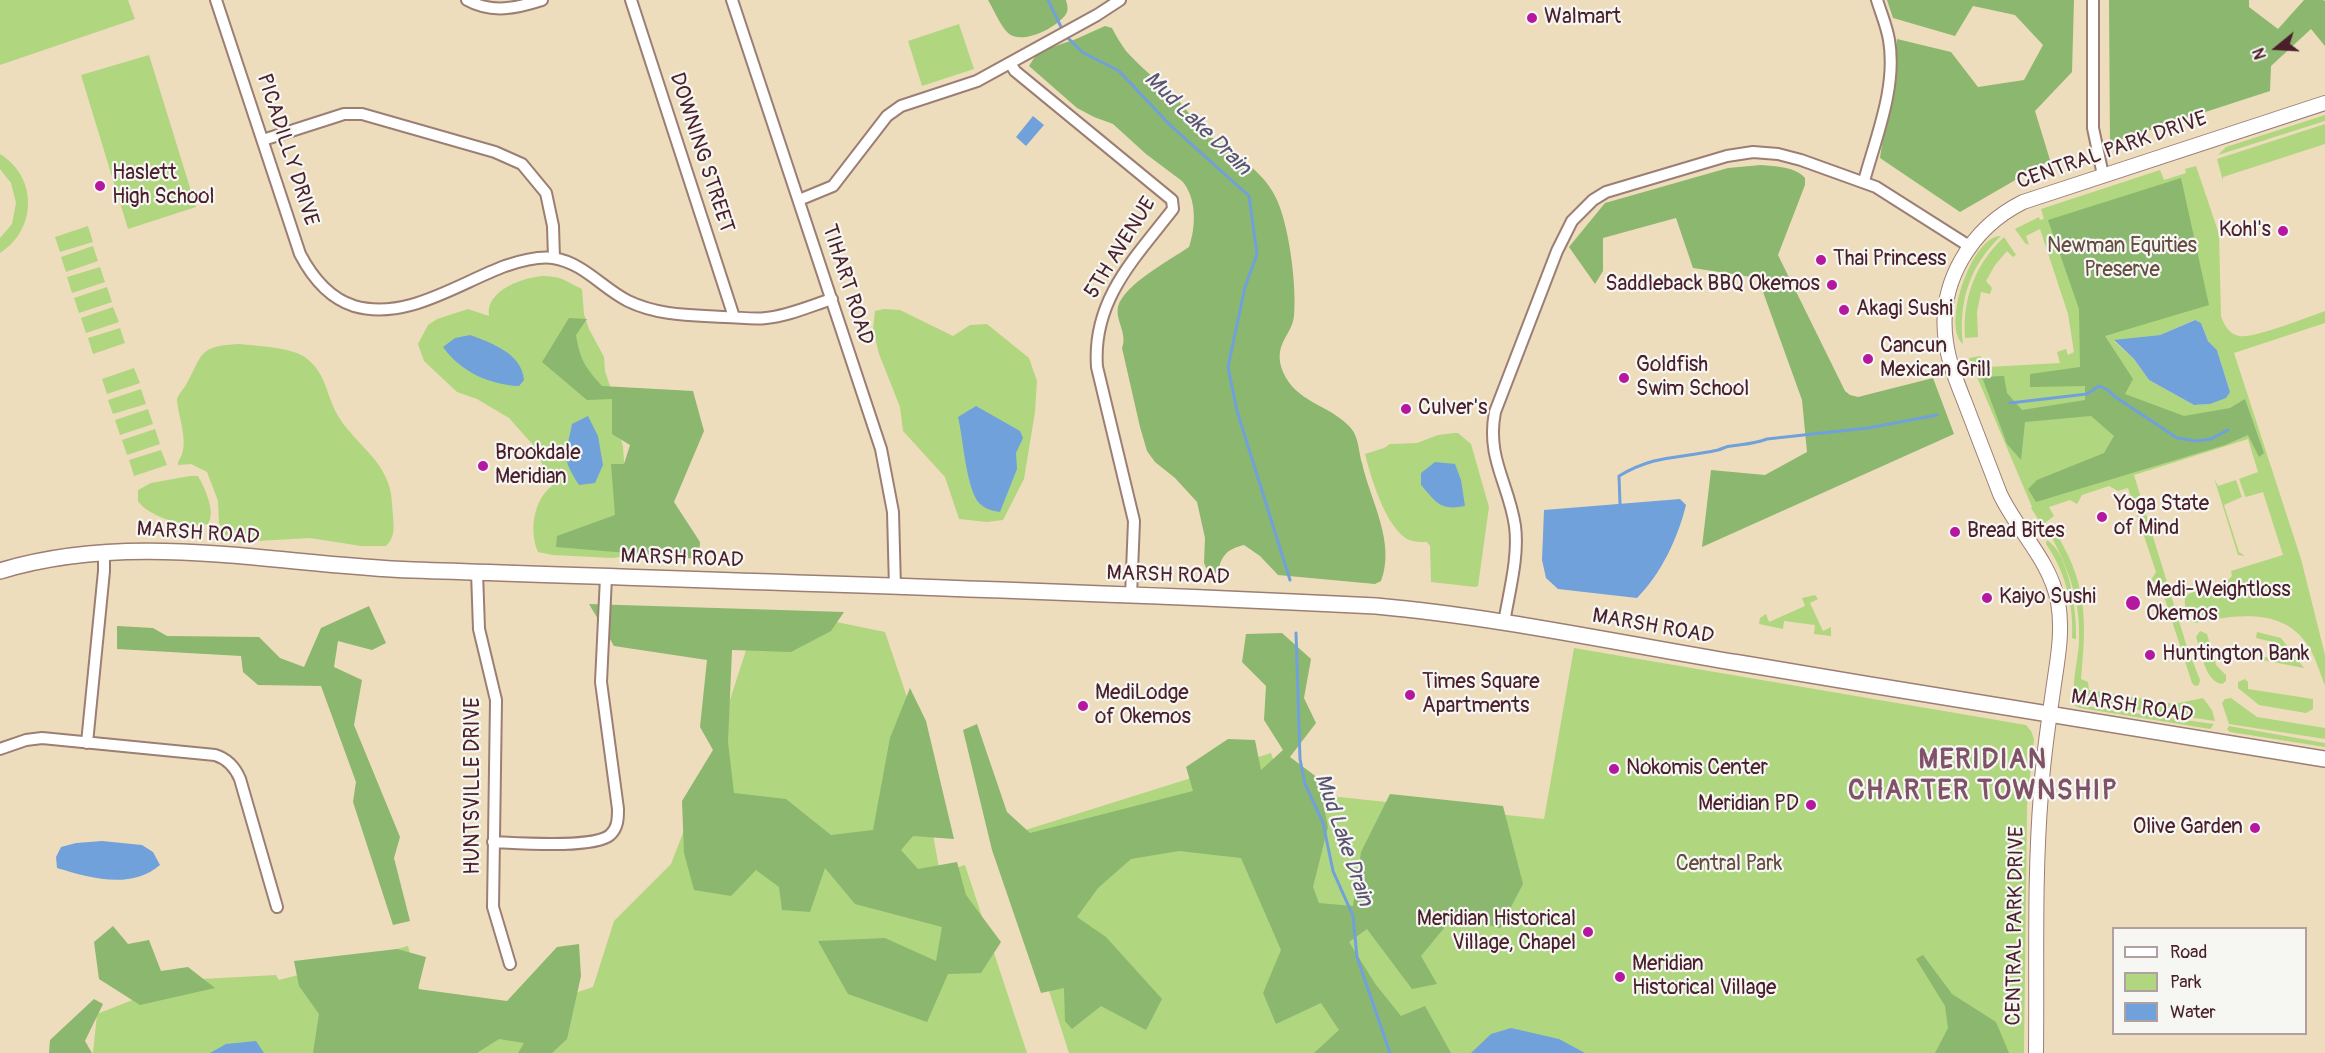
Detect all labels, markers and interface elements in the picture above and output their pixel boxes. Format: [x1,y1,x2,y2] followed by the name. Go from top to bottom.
[1544,5,1621,31] place label: Walmart
[1525,11,1539,25] marker: Walmart
[2247,18,2307,78] north arrow
[2249,45,2271,62] text: N
[1138,67,1256,181] water label: Mud Lake Drain
[663,70,739,236] street label: DOWNING STREET
[251,71,323,229] street label: PICADILLY DRIVE
[2014,107,2210,195] street label: CENTRAL PARK DRIVE
[112,161,215,211] place label: Haslett High School
[93,179,107,193] marker: Haslett High School
[1080,193,1162,303] street label: 5TH AVENUE
[2219,218,2271,244] place label: Kohl's
[816,222,878,348] street label: TIHART ROAD
[2276,224,2290,238] marker: Kohl's
[2047,234,2197,284] park label: Newman Equities Preserve
[1833,247,1946,273] place label: Thai Princess
[1814,253,1828,267] marker: Thai Princess
[1605,272,1820,298] place label: Saddleback BBQ Okemos
[1825,278,1839,292] marker: Saddleback BBQ Okemos
[1856,297,1953,323] place label: Akagi Sushi
[1837,303,1851,317] marker: Akagi Sushi
[1880,334,1991,384] place label: Cancun Mexican Grill
[1861,352,1875,366] marker: Cancun Mexican Grill
[1636,353,1749,403] place label: Goldfish Swim School
[1617,371,1631,385] marker: Goldfish Swim School
[1418,396,1487,422] place label: Culver's
[1399,402,1413,416] marker: Culver's
[495,441,581,491] place label: Brookdale Meridian
[476,459,490,473] marker: Brookdale Meridian
[2114,492,2209,542] place label: Yoga State of Mind
[2095,510,2109,524] marker: Yoga State of Mind
[136,517,260,551] street label: MARSH ROAD
[1967,519,2065,545] place label: Bread Bites
[1948,525,1962,539] marker: Bread Bites
[620,544,744,574] street label: MARSH ROAD
[1106,561,1230,591] street label: MARSH ROAD
[2146,578,2291,628] place label: Medi-Weightloss Okemos
[1999,585,2096,611] place label: Kaiyo Sushi
[1980,591,1994,605] marker: Kaiyo Sushi
[2124,594,2142,612] marker: Medi-Weightloss Okemos
[1590,604,1716,650] street label: MARSH ROAD
[2162,642,2310,668] place label: Huntington Bank
[2143,648,2157,662] marker: Huntington Bank
[1422,670,1540,720] place label: Times Square Apartments
[1095,681,1191,731] place label: MediLodge of Okemos
[2069,685,2195,729] street label: MARSH ROAD
[1403,688,1417,702] marker: Times Square Apartments
[461,697,487,875] street label: HUNTSVILLE DRIVE
[1076,699,1090,713] marker: MediLodge of Okemos
[1848,745,2118,808] district label: MERIDIAN CHARTER TOWNSHIP
[1626,756,1768,782] place label: Nokomis Center
[1607,762,1621,776] marker: Nokomis Center
[1308,771,1378,909] water label: Mud Lake Drain
[1698,792,1799,818] place label: Meridian PD
[1804,798,1818,812] marker: Meridian PD
[2133,815,2243,841] place label: Olive Garden
[2248,821,2262,835] marker: Olive Garden
[2002,826,2030,1026] street label: CENTRAL PARK DRIVE
[1676,852,1782,878] park label: Central Park
[1417,907,1576,957] place label: Meridian Historical Village, Chapel
[1581,925,1595,939] marker: Meridian Historical Village, Chapel
[2112,927,2307,1035] legend
[2170,941,2207,964] text: Road
[1632,952,1776,1002] place label: Meridian Historical Village
[1613,970,1627,984] marker: Meridian Historical Village
[2170,971,2202,994] text: Park
[2170,1001,2216,1024] text: Water

